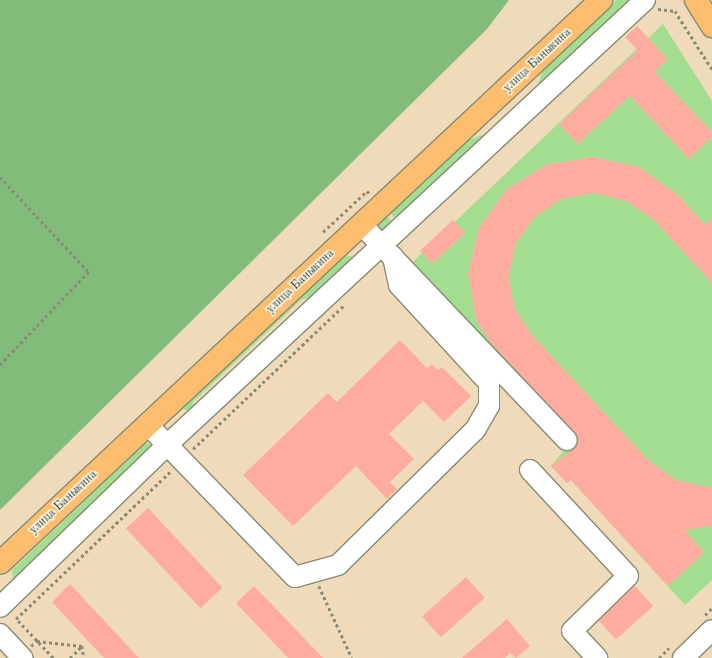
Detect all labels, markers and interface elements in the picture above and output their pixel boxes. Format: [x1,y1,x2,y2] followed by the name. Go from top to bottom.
[501,26,575,96] street label: улица Баныкина
[264,247,338,317] street label: улица Баныкина
[27,468,101,538] street label: улица Баныкина

